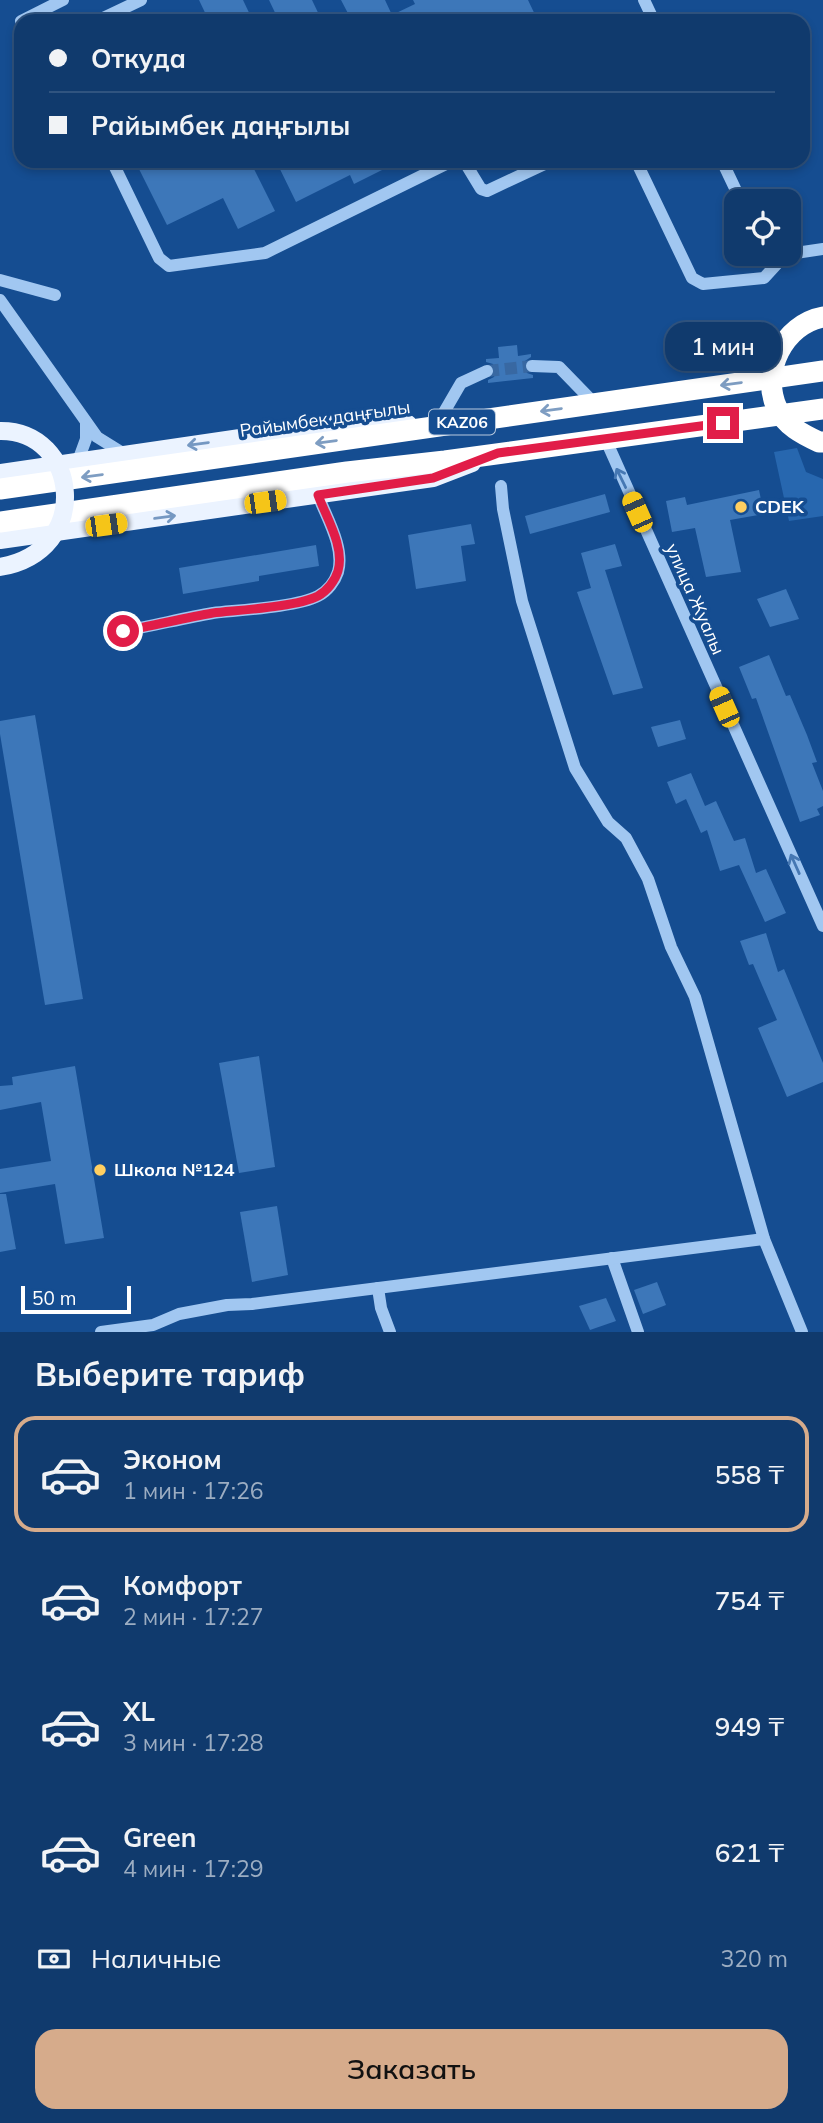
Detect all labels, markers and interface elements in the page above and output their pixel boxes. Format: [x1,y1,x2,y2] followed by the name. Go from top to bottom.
[91,42,186,75] text: Откуда
[91,109,350,142] text: Райымбек даңғылы
[724,189,801,266] map controls
[724,189,801,266] button: locate
[665,322,781,370] callout: 1 мин
[691,332,755,361] text: 1 мин
[720,378,743,391] one-way arrow
[238,395,412,442] street label: Райымбек даңғылы
[540,403,563,416] one-way arrow
[707,407,739,439] route end
[429,410,495,434] road number: KАZ06
[315,436,337,449] one-way arrow
[187,438,210,451] one-way arrow
[614,468,628,489] one-way arrow
[82,469,104,482] one-way arrow
[243,489,288,515] car
[619,489,656,535] car
[755,495,805,518] place label: CDEK
[733,499,749,515] marker: CDEK
[153,510,175,523] one-way arrow
[84,512,129,538] car
[661,540,730,658] street label: улица Жуалы
[107,615,139,647] route start
[706,684,743,730] car
[788,854,801,875] one-way arrow
[114,1158,235,1181] place label: Школа №124
[92,1162,108,1178] marker: Школа №124
[21,1283,131,1315] scale bar
[32,1286,76,1310] text: 50 m
[35,1354,305,1394] text: Выберите тариф
[39,1443,102,1506] icon: car
[123,1443,222,1476] text: Эконом
[715,1458,784,1491] text: 558 ₸
[123,1476,263,1505] text: 1 мин · 17:26
[39,1569,102,1632] icon: car
[123,1569,242,1602] text: Комфорт
[715,1584,784,1617] text: 754 ₸
[123,1602,263,1631] text: 2 мин · 17:27
[39,1695,102,1758] icon: car
[123,1695,155,1728] text: XL
[715,1710,784,1743] text: 949 ₸
[123,1728,263,1757] text: 3 мин · 17:28
[39,1821,102,1884] icon: car
[123,1821,196,1854] text: Green
[715,1836,784,1869] text: 621 ₸
[123,1854,263,1883] text: 4 мин · 17:29
[35,1940,73,1978] icon: cash
[91,1942,221,1975] text: Наличные
[720,1944,788,1973] text: 320 m
[35,2029,788,2109] button: Заказать

